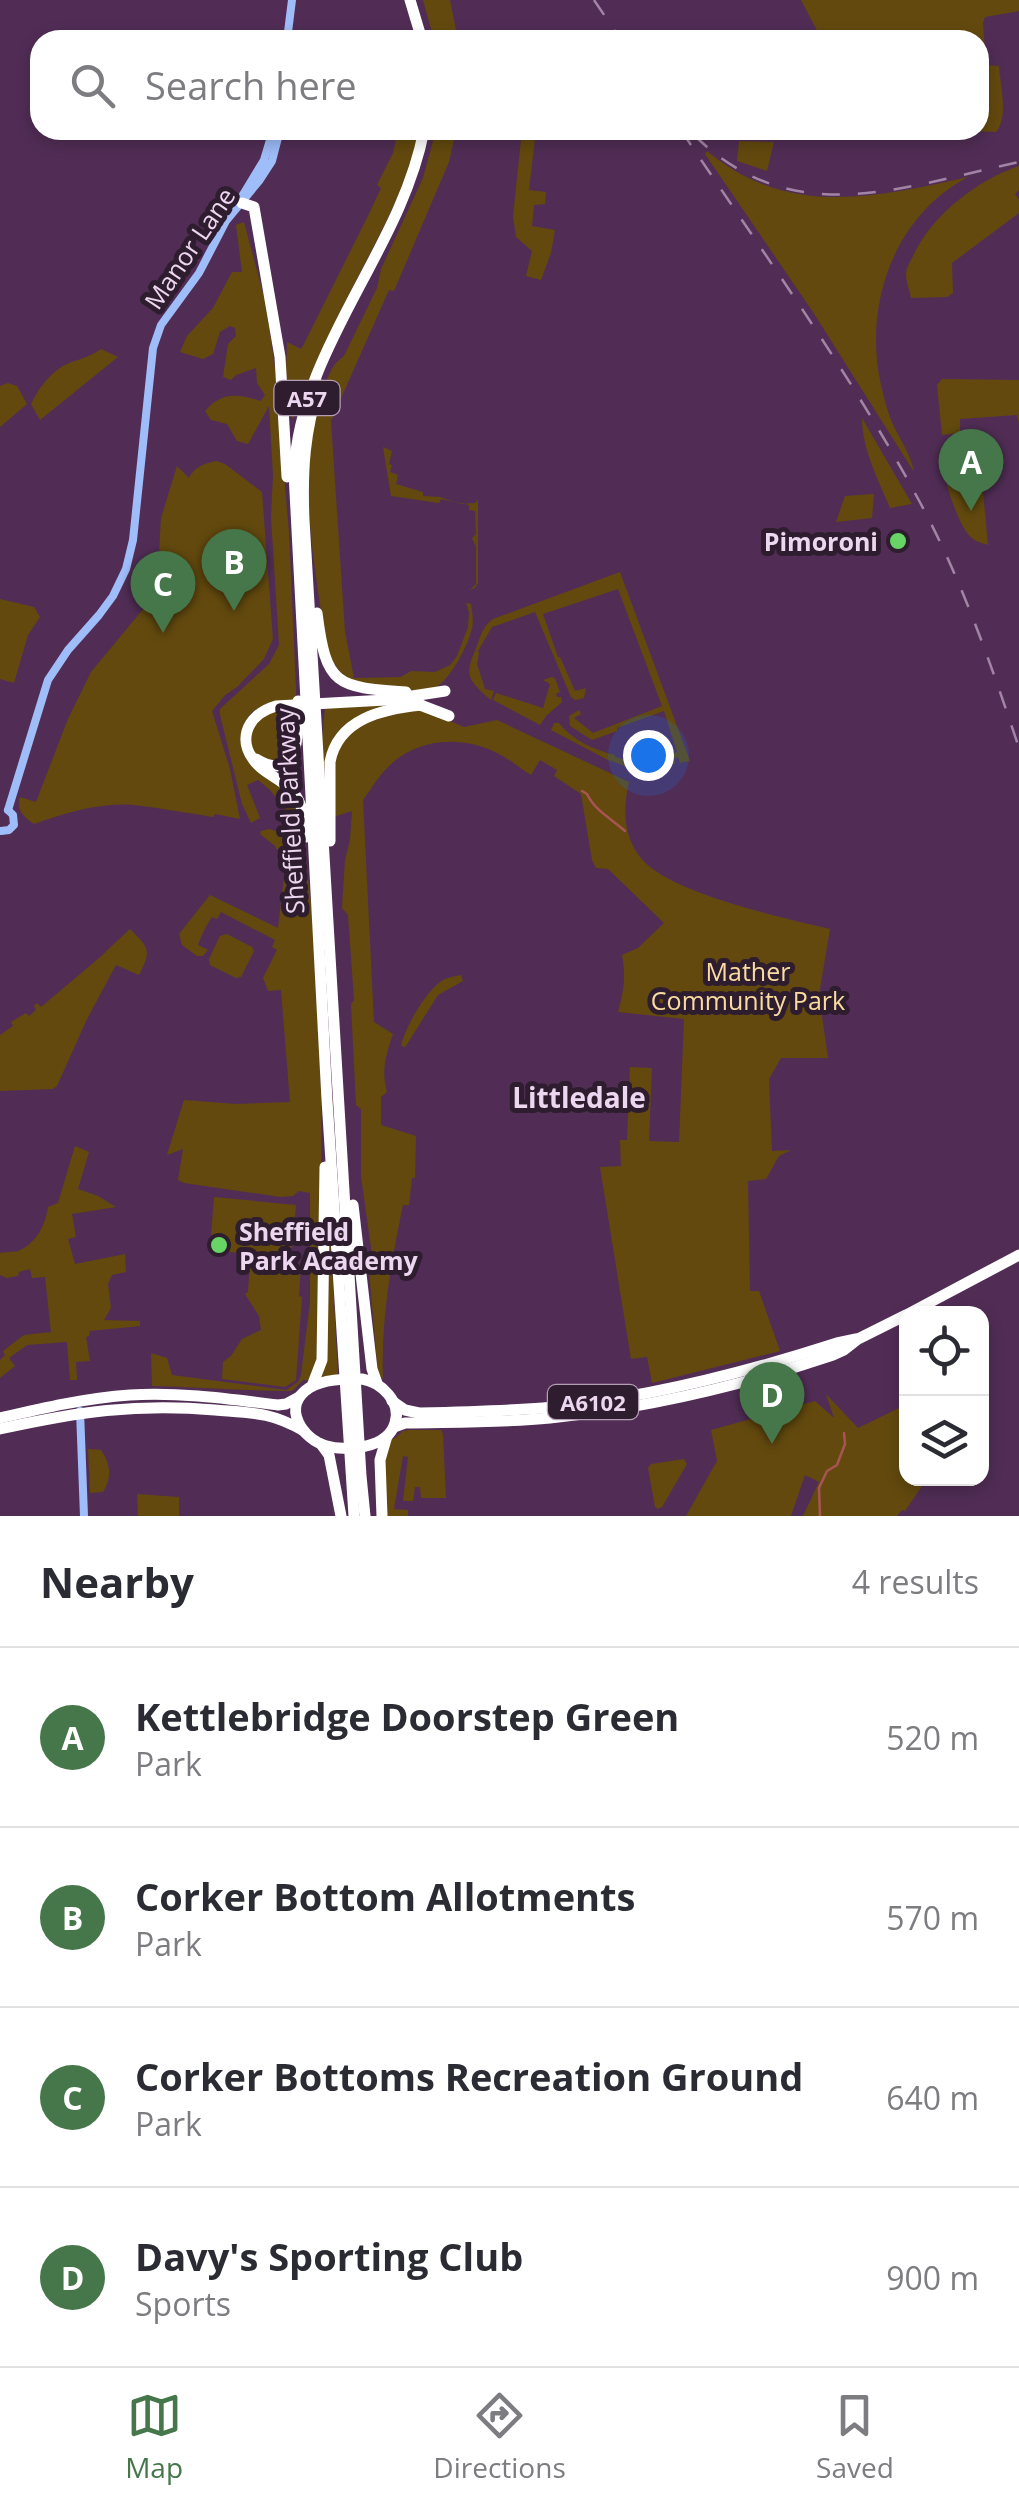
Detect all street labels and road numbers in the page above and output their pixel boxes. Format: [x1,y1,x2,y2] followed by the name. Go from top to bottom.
[136,181,242,315] street label: Manor Lane
[274,381,340,415] road number: A57
[267,707,311,915] street label: Sheffield Parkway
[548,1385,638,1419] road number: A6102

